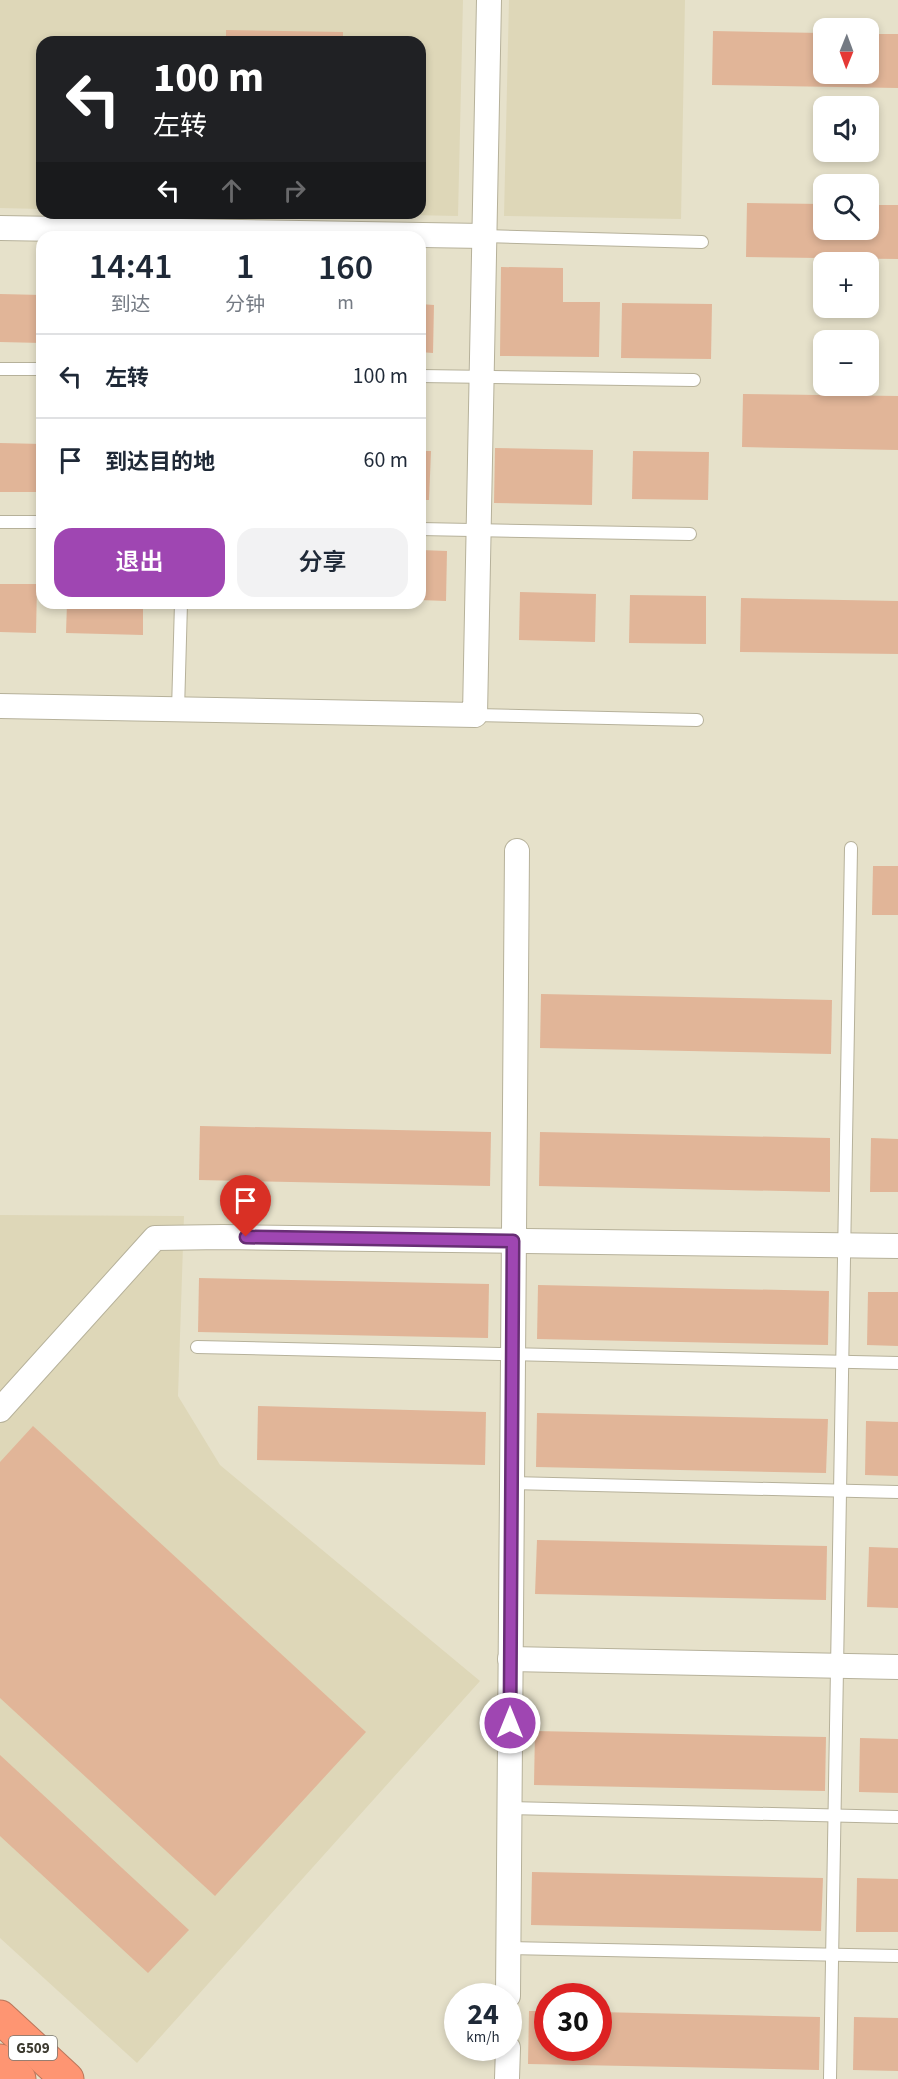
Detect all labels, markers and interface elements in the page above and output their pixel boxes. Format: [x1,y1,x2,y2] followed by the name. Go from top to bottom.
[813,18,879,84] north arrow
[813,18,879,396] map controls
[153,48,264,108] text: 100 m
[54,60,132,138] icon: left
[813,96,879,162] button: sound
[153,107,207,146] text: 左转
[152,174,185,207] icon: left
[215,174,248,207] icon: ahead
[278,174,311,207] icon: right
[813,174,879,240] button: search
[89,241,172,292] text: 14:41
[236,241,254,292] text: 1
[318,242,373,293] text: 160
[813,252,879,318] button: +
[337,289,354,317] text: m
[111,291,151,319] text: 到达
[225,291,265,319] text: 分钟
[813,330,879,396] button: −
[54,360,87,393] icon: left
[353,360,408,392] text: 100 m
[105,362,149,394] text: 左转
[54,444,87,477] icon: arrive
[363,444,408,476] text: 60 m
[105,446,215,478] text: 到达目的地
[54,528,225,597] button: 退出
[237,528,408,597] button: 分享
[220,1175,271,1237] pin
[229,1184,262,1217] icon: arrive
[478,1691,542,1755] position arrow
[534,1983,612,2061] speed limit sign: 30
[467,1993,499,2036] text: 24
[466,2027,500,2048] text: km/h
[9,2036,57,2060] road number: G509

